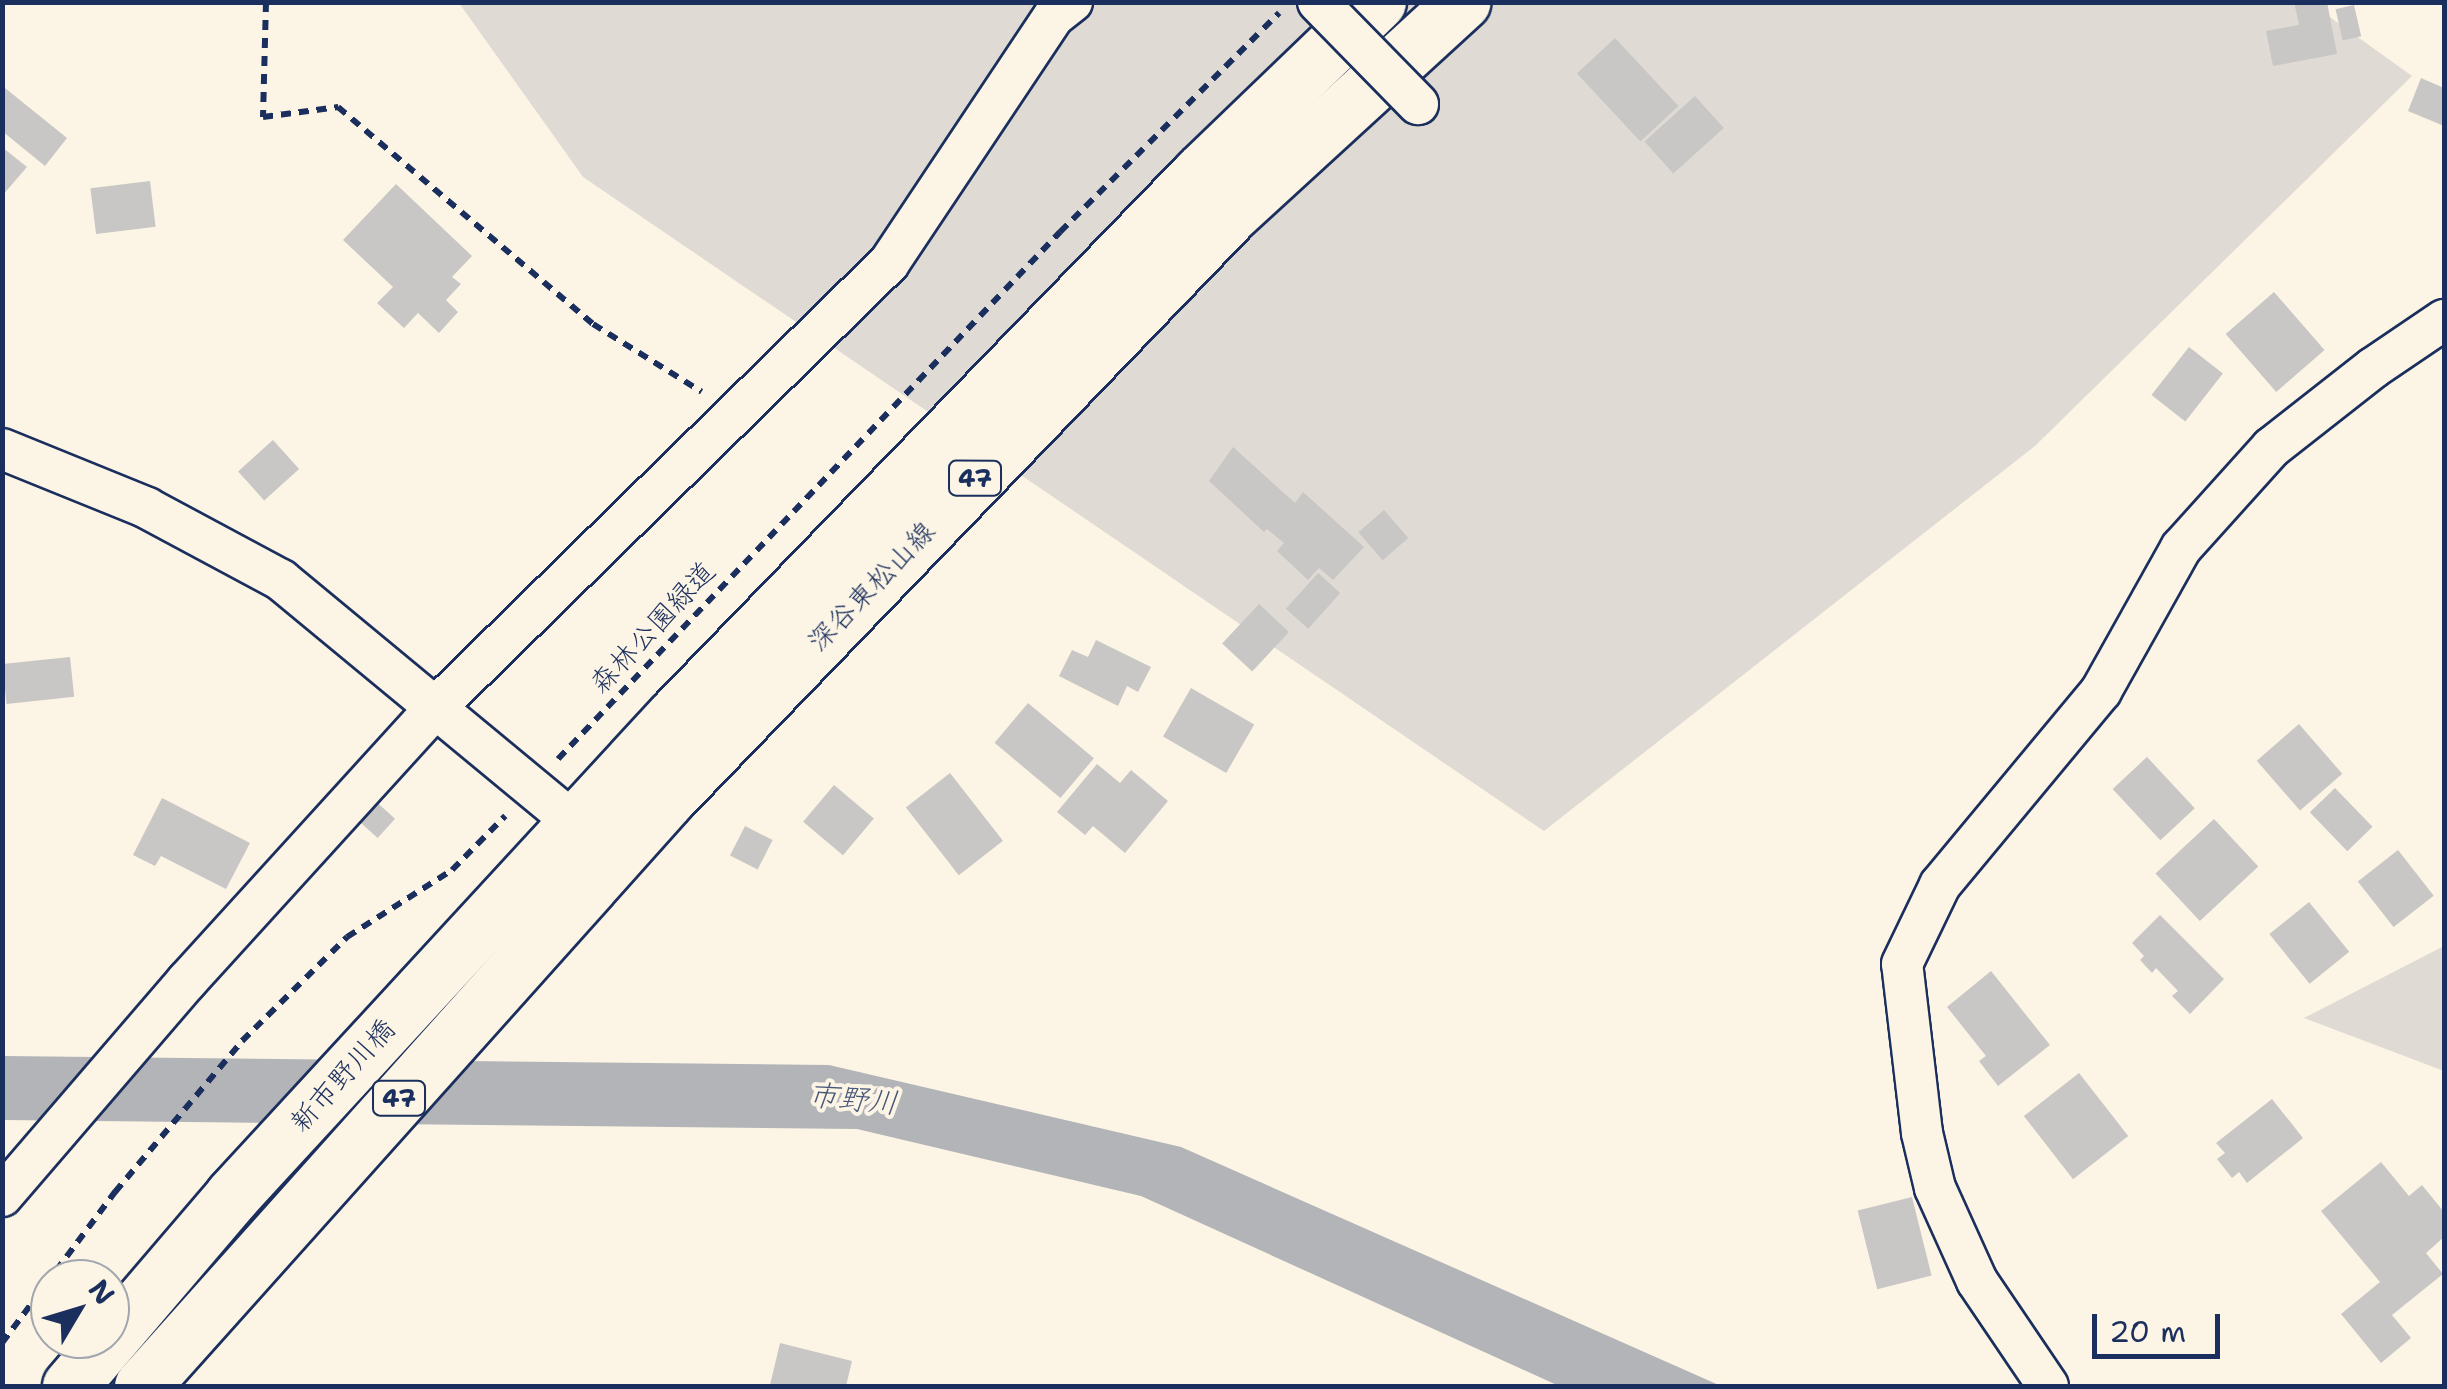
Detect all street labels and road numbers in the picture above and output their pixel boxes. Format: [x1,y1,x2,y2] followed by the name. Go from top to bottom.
[948,458,1002,498] road number: 47
[801,514,941,658] street label: 深谷東松山線
[582,554,722,700] street label: 森林公園緑道
[283,1012,401,1138] street label: 新市野川橋
[372,1078,426,1118] road number: 47

